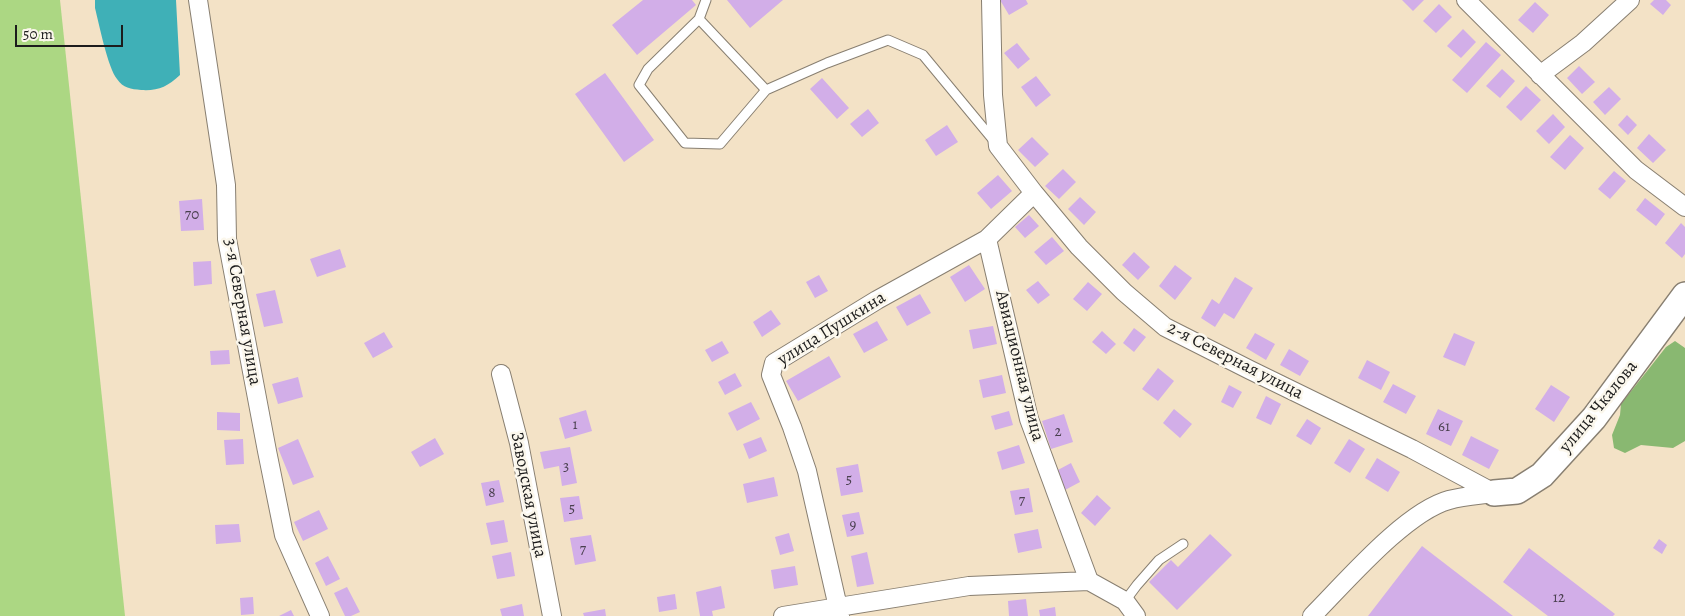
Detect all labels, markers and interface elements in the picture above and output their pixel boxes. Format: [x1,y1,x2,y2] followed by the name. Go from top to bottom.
[18,15,125,47] scale bar
[23,24,53,44] text: 50 m
[185,206,199,224] house number: 70
[218,237,266,387] street label: 3-я Северная улица
[774,287,890,371] street label: улица Пушкина
[990,288,1048,444] street label: Авиационная улица
[1163,317,1307,405] street label: 2-я Северная улица
[1555,357,1643,457] street label: улица Чкалова
[572,416,578,434] house number: 1
[1438,418,1450,436] house number: 61
[1054,423,1062,441] house number: 2
[505,430,551,560] street label: Заводская улица
[563,458,569,476] house number: 3
[846,471,852,489] house number: 5
[488,484,496,502] house number: 8
[1019,492,1025,510] house number: 7
[569,500,575,518] house number: 5
[850,516,856,534] house number: 9
[580,541,586,559] house number: 7
[1553,589,1565,607] house number: 12

